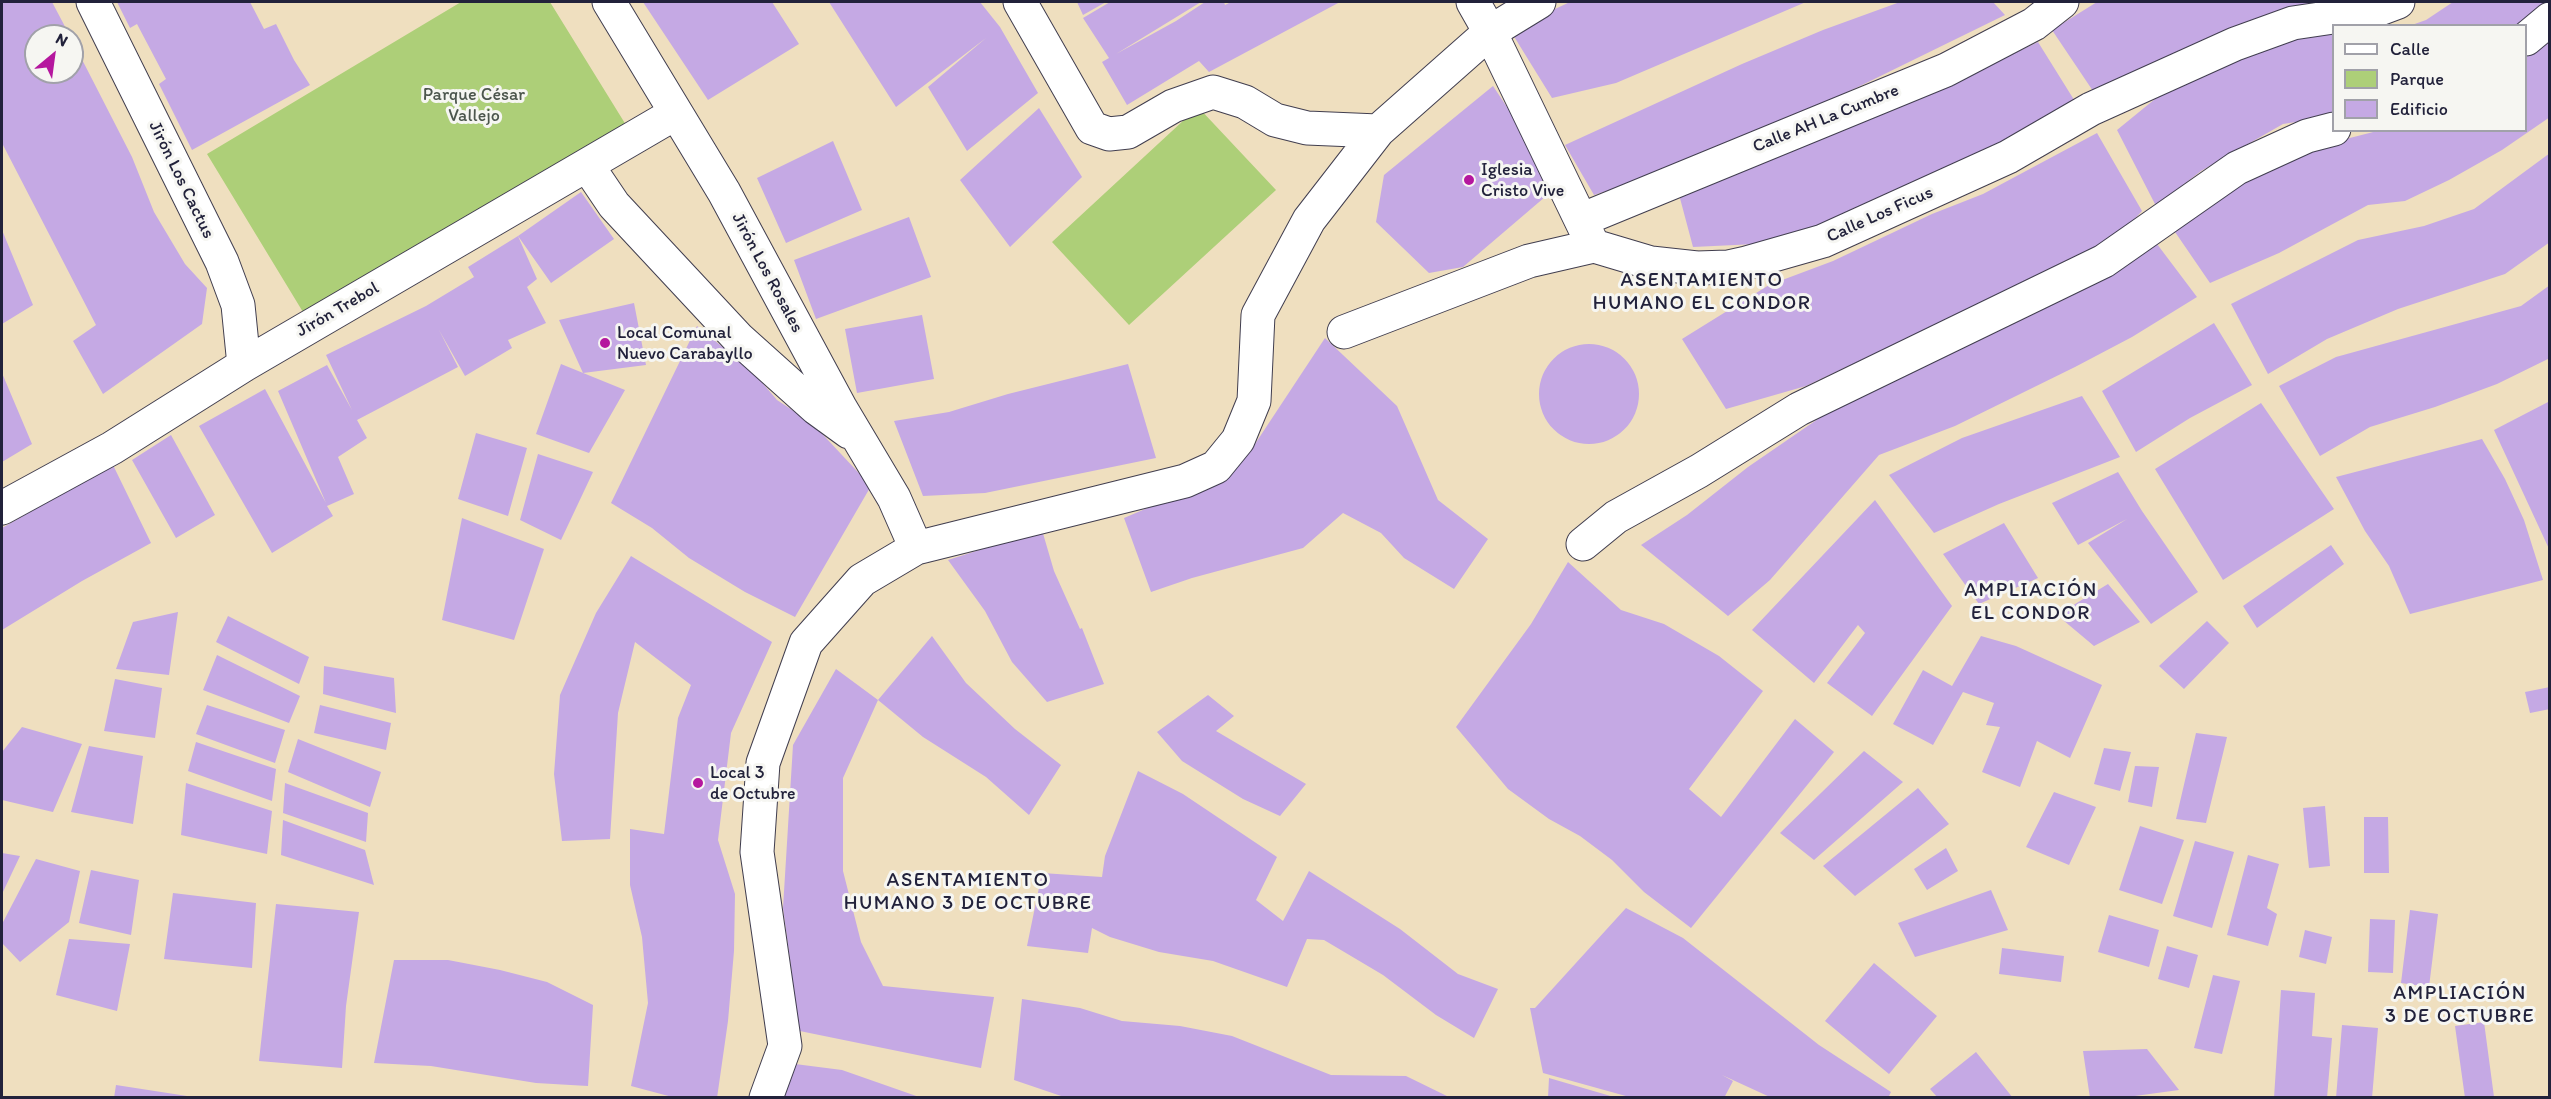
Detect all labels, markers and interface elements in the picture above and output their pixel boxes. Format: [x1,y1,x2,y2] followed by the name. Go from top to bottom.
[24,24,84,84] north arrow
[2332,24,2527,132] legend
[53,29,71,50] text: N
[2390,38,2430,60] text: Calle
[2390,68,2444,90] text: Parque
[1750,80,1902,158] street label: Calle AH La Cumbre
[423,84,525,127] park label: Parque César Vallejo
[2390,98,2448,120] text: Edificio
[143,118,219,242] street label: Jirón Los Cactus
[1481,159,1564,201] place label: Iglesia Cristo Vive
[1462,173,1476,187] marker: Iglesia Cristo Vive
[1823,182,1937,248] street label: Calle Los Ficus
[726,209,808,337] street label: Jirón Los Rosales
[1593,269,1811,316] district label: ASENTAMIENTO HUMANO EL CONDOR
[293,278,383,342] street label: Jirón Trebol
[617,322,753,364] place label: Local Comunal Nuevo Carabayllo
[598,336,612,350] marker: Local Comunal Nuevo Carabayllo
[1965,579,2097,626] district label: AMPLIACIÓN EL CONDOR
[710,762,796,804] place label: Local 3 de Octubre
[691,776,705,790] marker: Local 3 de Octubre
[843,869,1093,916] district label: ASENTAMIENTO HUMANO 3 DE OCTUBRE
[2385,982,2535,1029] district label: AMPLIACIÓN 3 DE OCTUBRE

